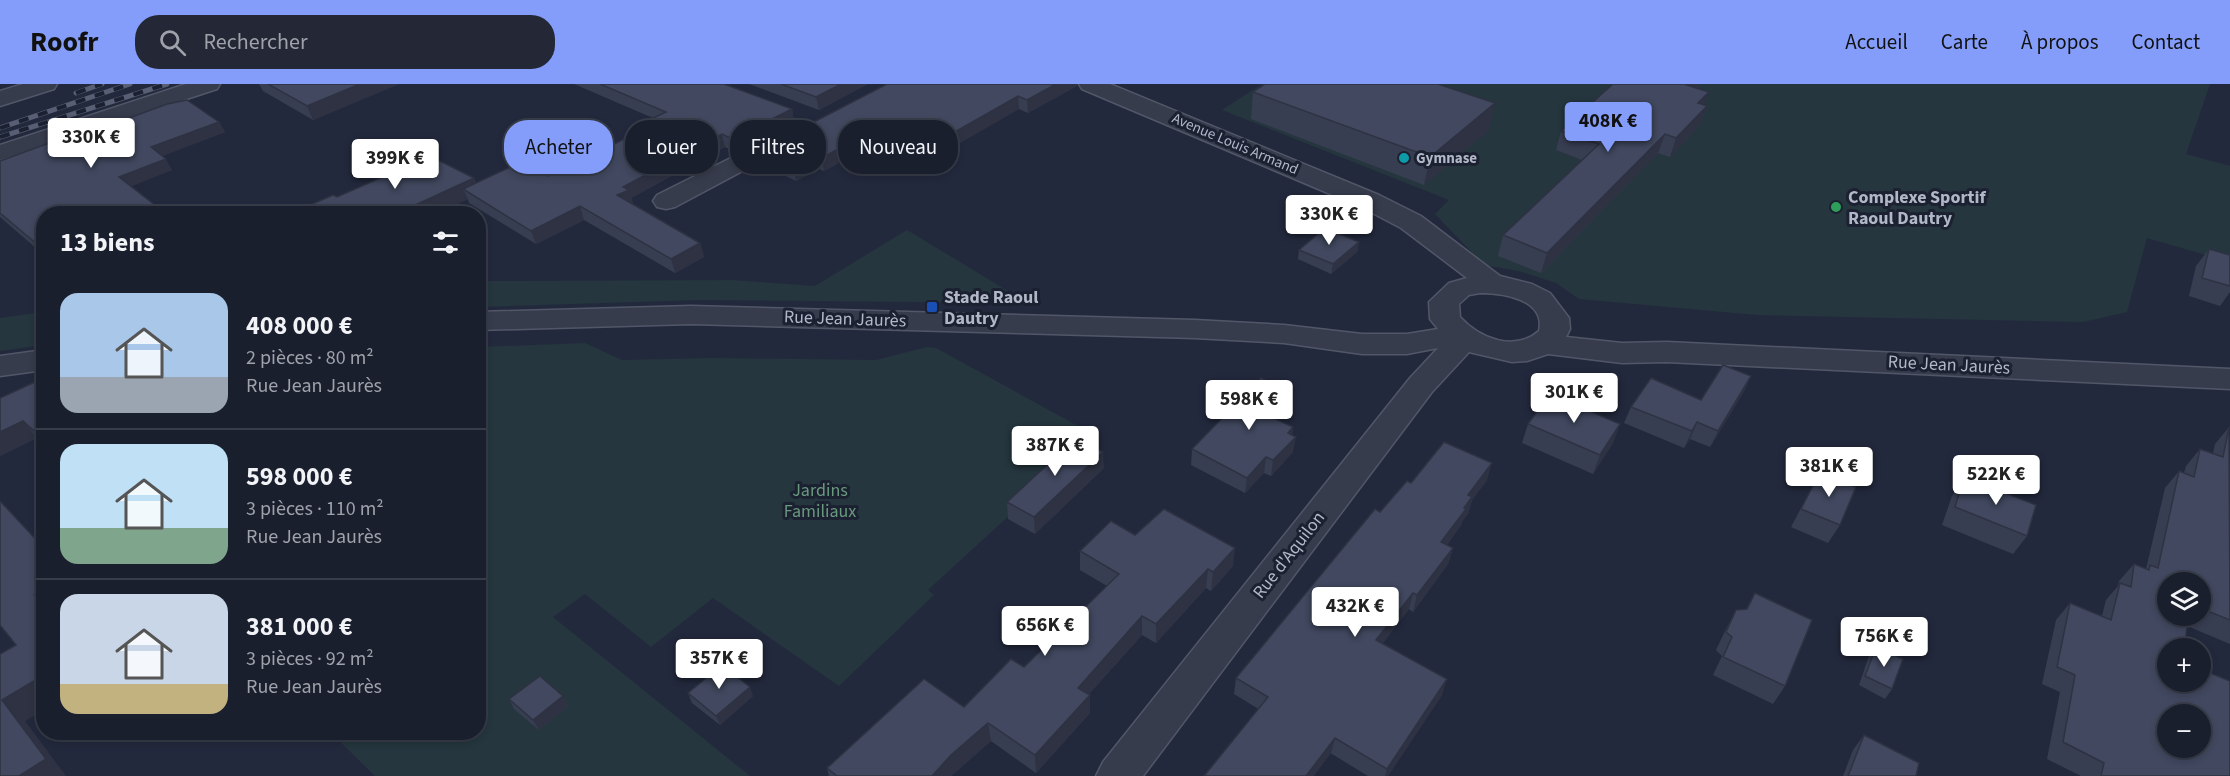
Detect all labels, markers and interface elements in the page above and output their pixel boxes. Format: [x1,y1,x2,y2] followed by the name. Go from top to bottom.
[135,15,555,69] search box
[30,22,99,62] text: Roofr
[156,26,189,59] icon: search
[204,26,308,58] text: Rechercher
[1845,27,1908,57] text: Accueil
[1941,27,1988,57] text: Carte
[2021,27,2098,57] text: À propos
[2131,27,2200,57] text: Contact
[1559,102,1657,153] pin: 408K €
[1579,107,1637,135] text: 408K €
[1169,108,1301,180] street label: Avenue Louis Armand
[42,118,140,169] pin: 330K €
[504,120,613,174] chip: Acheter
[625,120,718,174] chip: Louer
[730,120,826,174] chip: Filtres
[838,120,958,174] chip: Nouveau
[62,123,120,151] text: 330K €
[346,139,444,190] pin: 399K €
[366,144,424,172] text: 399K €
[1416,148,1477,169] place label: Gymnase
[1397,151,1411,165] marker: Gymnase
[1848,185,1986,231] place label: Complexe Sportif Raoul Dautry
[1280,195,1378,246] pin: 330K €
[1300,200,1358,228] text: 330K €
[1829,200,1843,214] marker: Complexe Sportif Raoul Dautry
[60,224,155,261] text: 13 biens
[429,226,462,259] icon: filters
[944,285,1039,331] place label: Stade Raoul Dautry
[925,300,939,314] marker: Stade Raoul Dautry
[783,304,907,334] street label: Rue Jean Jaurès
[246,307,353,344] text: 408 000 €
[108,317,180,389] icon: home
[246,344,374,372] text: 2 pièces · 80 m²
[1887,349,2011,381] street label: Rue Jean Jaurès
[246,372,382,400] text: Rue Jean Jaurès
[1525,373,1623,424] pin: 301K €
[1545,378,1603,406] text: 301K €
[1200,380,1298,431] pin: 598K €
[1220,385,1278,413] text: 598K €
[1006,426,1104,477] pin: 387K €
[1026,431,1084,459] text: 387K €
[1780,447,1878,498] pin: 381K €
[1800,452,1858,480] text: 381K €
[1947,455,2045,506] pin: 522K €
[246,458,353,495] text: 598 000 €
[1967,460,2025,488] text: 522K €
[108,468,180,540] icon: home
[784,478,856,524] park label: Jardins Familiaux
[246,495,384,523] text: 3 pièces · 110 m²
[1247,506,1331,604] street label: Rue d'Aquilon
[246,523,382,551] text: Rue Jean Jaurès
[2157,572,2211,758] map controls
[2157,572,2211,626] button: layers
[1306,587,1404,638] pin: 432K €
[1326,592,1384,620] text: 432K €
[996,606,1094,657] pin: 656K €
[246,608,353,645] text: 381 000 €
[1016,611,1074,639] text: 656K €
[1835,617,1933,668] pin: 756K €
[108,618,180,690] icon: home
[1855,622,1913,650] text: 756K €
[2157,638,2211,692] button: +
[670,639,768,690] pin: 357K €
[690,644,748,672] text: 357K €
[246,645,374,673] text: 3 pièces · 92 m²
[246,673,382,701] text: Rue Jean Jaurès
[2157,704,2211,758] button: −

